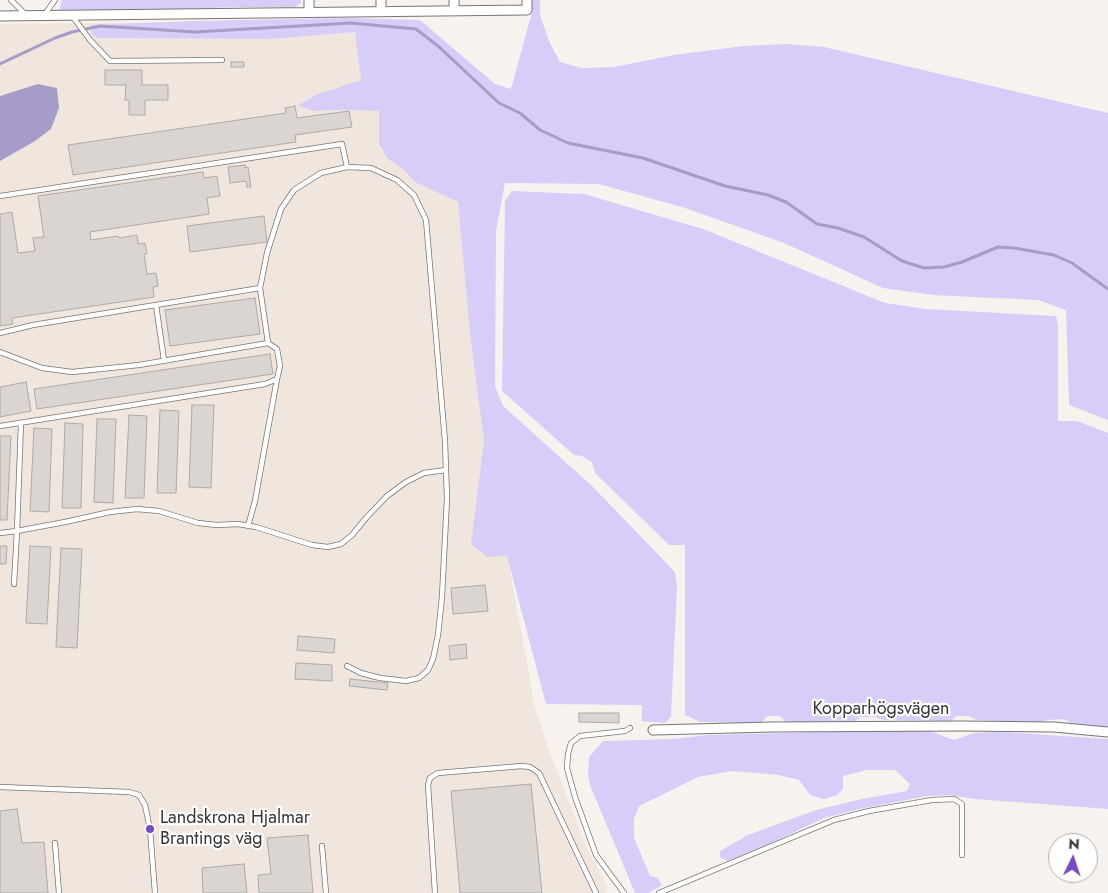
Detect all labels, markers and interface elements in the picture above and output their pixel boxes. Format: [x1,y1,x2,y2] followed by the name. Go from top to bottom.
[812,699,950,721] street label: Kopparhögsvägen
[160,808,310,851] place label: Landskrona Hjalmar Brantings väg
[144,823,156,835] marker: Landskrona Hjalmar Brantings väg
[1048,833,1098,883] north arrow
[1068,834,1080,854] text: N

